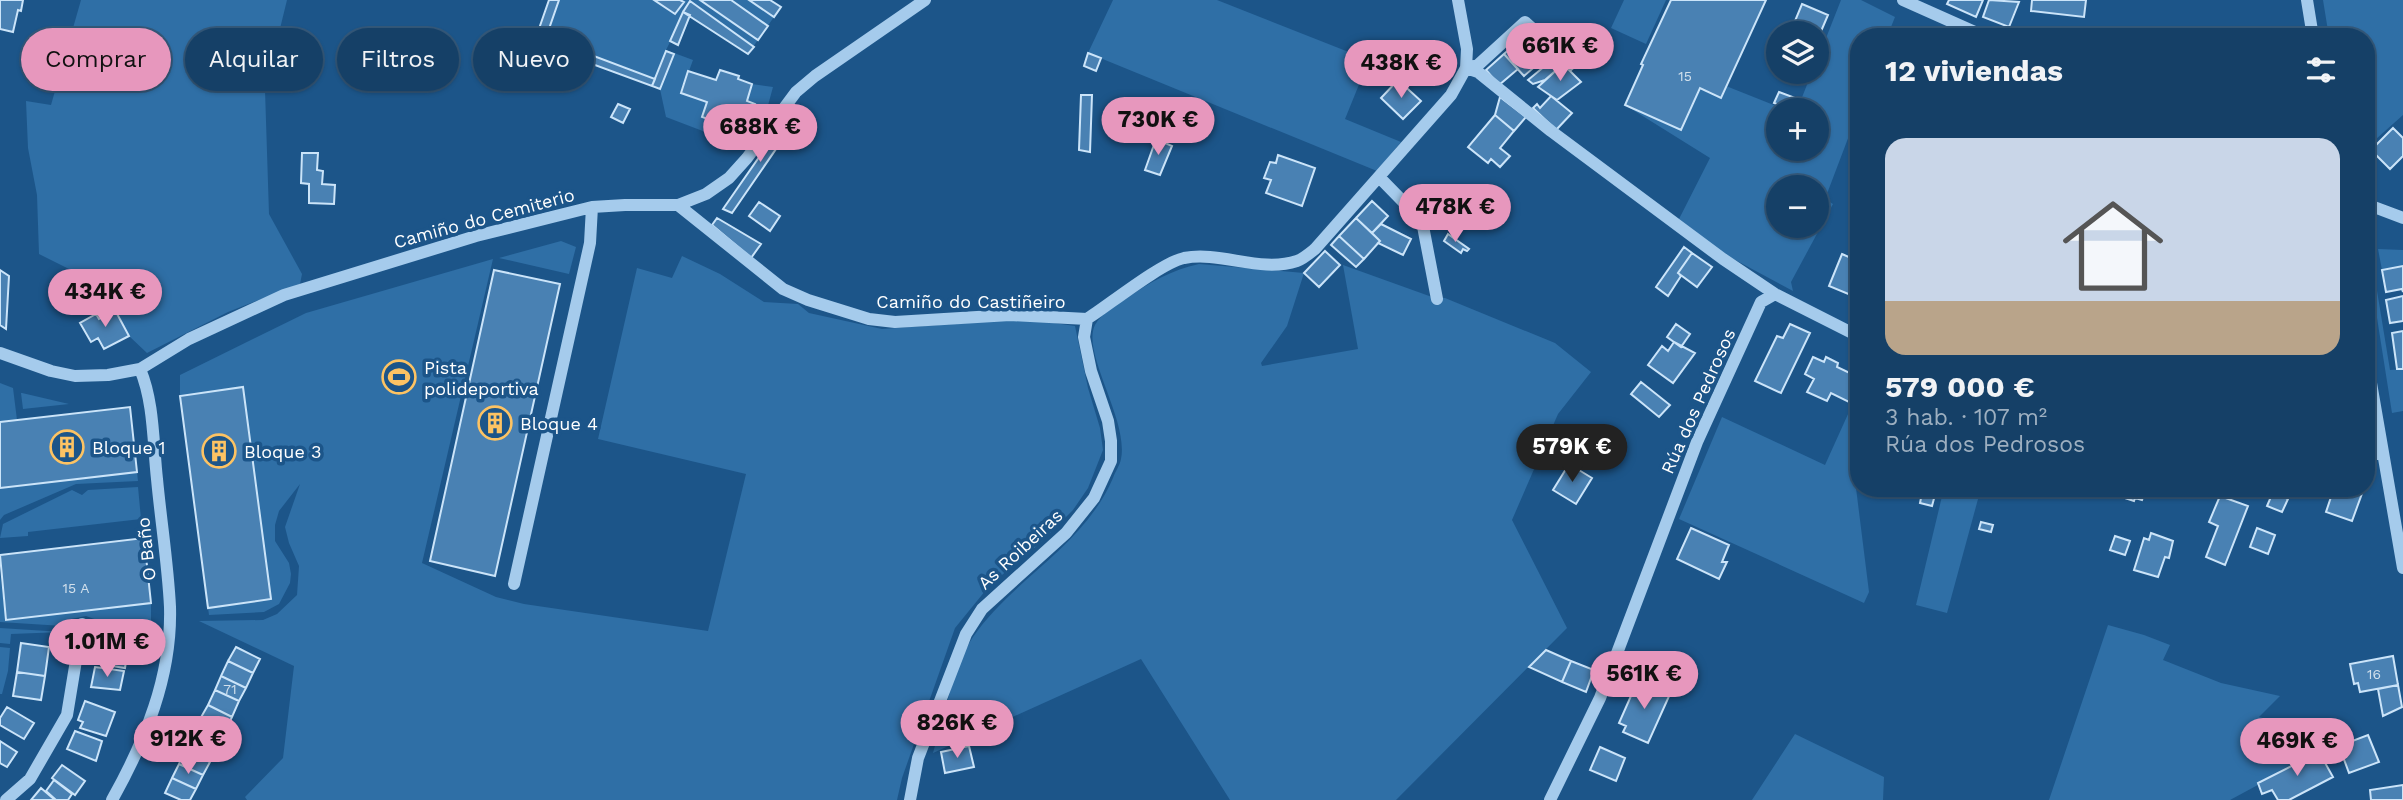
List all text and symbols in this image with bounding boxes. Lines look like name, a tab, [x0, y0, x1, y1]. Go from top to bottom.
map controls	[1766, 21, 1829, 238]
button: layers	[1766, 21, 1829, 84]
pin: 661K €	[1503, 24, 1617, 83]
chip: Comprar	[21, 28, 171, 91]
chip: Alquilar	[185, 28, 323, 91]
chip: Filtros	[337, 28, 459, 91]
chip: Nuevo	[473, 28, 594, 91]
text: 661K €	[1522, 32, 1598, 59]
pin: 438K €	[1344, 41, 1458, 100]
text: 438K €	[1360, 49, 1442, 76]
icon: filters	[2302, 51, 2340, 89]
text: 12 viviendas	[1885, 53, 2063, 88]
house number: 15	[1678, 68, 1692, 84]
pin: 730K €	[1101, 97, 1215, 157]
button: +	[1766, 98, 1829, 161]
pin: 688K €	[703, 104, 817, 164]
text: 730K €	[1118, 106, 1198, 133]
text: 688K €	[719, 113, 801, 140]
button: −	[1766, 175, 1829, 238]
icon: home	[2050, 183, 2176, 309]
street label: Camiño do Cemiterio	[391, 184, 577, 252]
pin: 478K €	[1398, 184, 1512, 244]
text: 478K €	[1415, 193, 1495, 220]
pin: 434K €	[48, 270, 162, 329]
text: 434K €	[64, 278, 146, 305]
street label: Camiño do Castiñeiro	[876, 291, 1066, 312]
street label: Rúa dos Pedrosos	[1657, 325, 1739, 477]
place label: Pista polideportiva	[424, 357, 539, 399]
sports icon: Pista polideportiva	[380, 358, 418, 396]
text: 579 000 €	[1885, 369, 2035, 404]
building icon: Bloque 4	[476, 404, 514, 442]
text: 3 hab. · 107 m²	[1885, 404, 2047, 431]
place label: Bloque 4	[520, 413, 598, 434]
pin: 579K €	[1515, 424, 1629, 484]
building icon: Bloque 1	[48, 428, 86, 466]
text: Rúa dos Pedrosos	[1885, 431, 2085, 458]
building icon: Bloque 3	[200, 432, 238, 470]
text: 579K €	[1532, 433, 1612, 460]
place label: Bloque 1	[92, 437, 166, 458]
place label: Bloque 3	[244, 441, 321, 462]
street label: As Roibeiras	[973, 505, 1067, 593]
street label: O Baño	[132, 516, 160, 582]
house number: 15 A	[62, 580, 90, 596]
pin: 1.01M €	[42, 620, 172, 679]
text: 1.01M €	[65, 628, 149, 655]
pin: 561K €	[1587, 652, 1701, 711]
text: 561K €	[1606, 660, 1682, 687]
house number: 16	[2367, 666, 2381, 682]
house number: 71	[223, 681, 237, 697]
pin: 826K €	[900, 700, 1014, 760]
text: 826K €	[917, 709, 997, 736]
pin: 912K €	[131, 716, 245, 776]
pin: 469K €	[2240, 718, 2354, 778]
text: 912K €	[150, 725, 226, 752]
text: 469K €	[2256, 727, 2338, 754]

